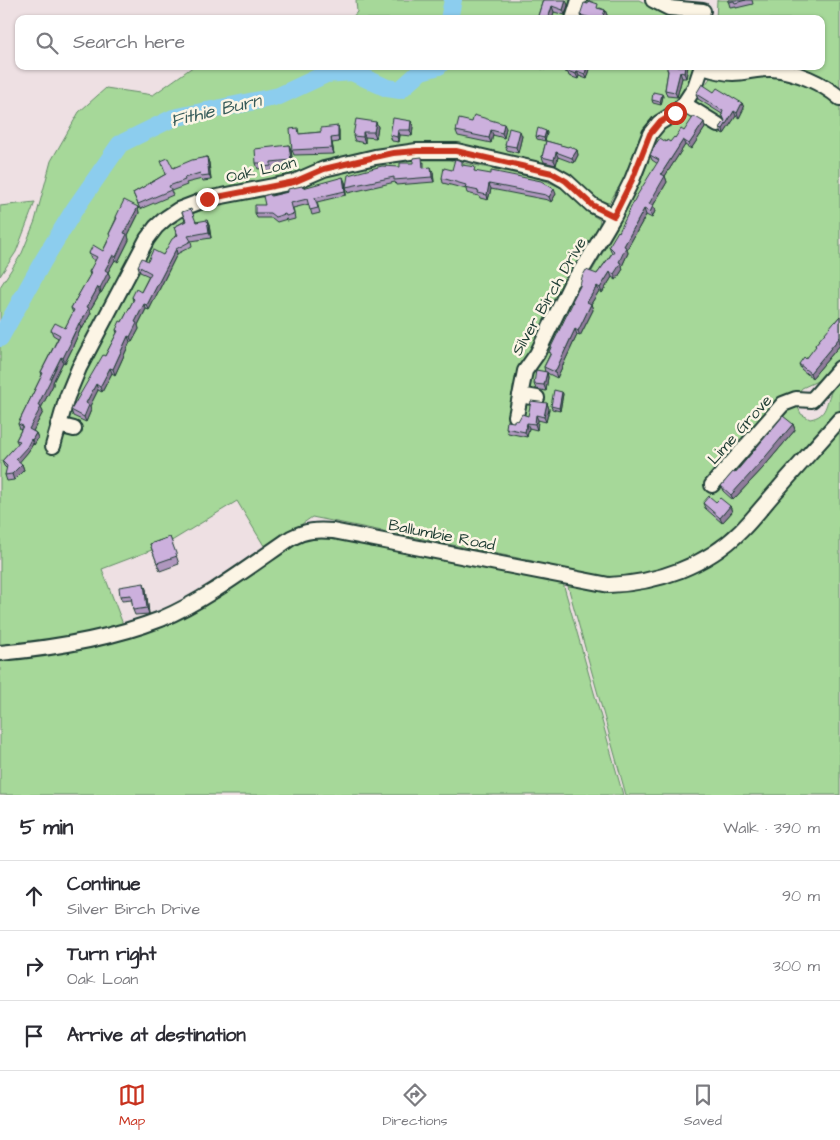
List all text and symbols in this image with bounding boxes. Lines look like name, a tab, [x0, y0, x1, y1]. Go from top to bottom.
search box	[15, 15, 825, 70]
icon: search	[33, 29, 61, 57]
text: Search here	[73, 29, 185, 56]
water label: Fithie Burn	[169, 88, 266, 133]
route start	[664, 102, 687, 125]
street label: Oak Loan	[224, 151, 298, 189]
route end	[196, 188, 219, 211]
street label: Silver Birch Drive	[506, 233, 592, 360]
street label: Lime Grove	[703, 390, 777, 469]
street label: Ballumbie Road	[387, 514, 497, 556]
text: 5 min	[20, 813, 73, 842]
text: Walk · 390 m	[723, 817, 820, 839]
text: Continue	[67, 871, 141, 898]
icon: ahead	[20, 882, 48, 910]
text: 90 m	[782, 885, 820, 907]
text: Silver Birch Drive	[67, 898, 200, 920]
text: Turn right	[67, 941, 156, 968]
icon: right	[20, 952, 48, 980]
text: 300 m	[773, 955, 820, 977]
text: Oak Loan	[67, 968, 138, 990]
icon: arrive	[20, 1022, 48, 1050]
text: Arrive at destination	[67, 1022, 246, 1049]
tab: Map	[118, 1081, 146, 1131]
tab: Directions	[382, 1081, 447, 1131]
tab: Saved	[684, 1081, 722, 1131]

